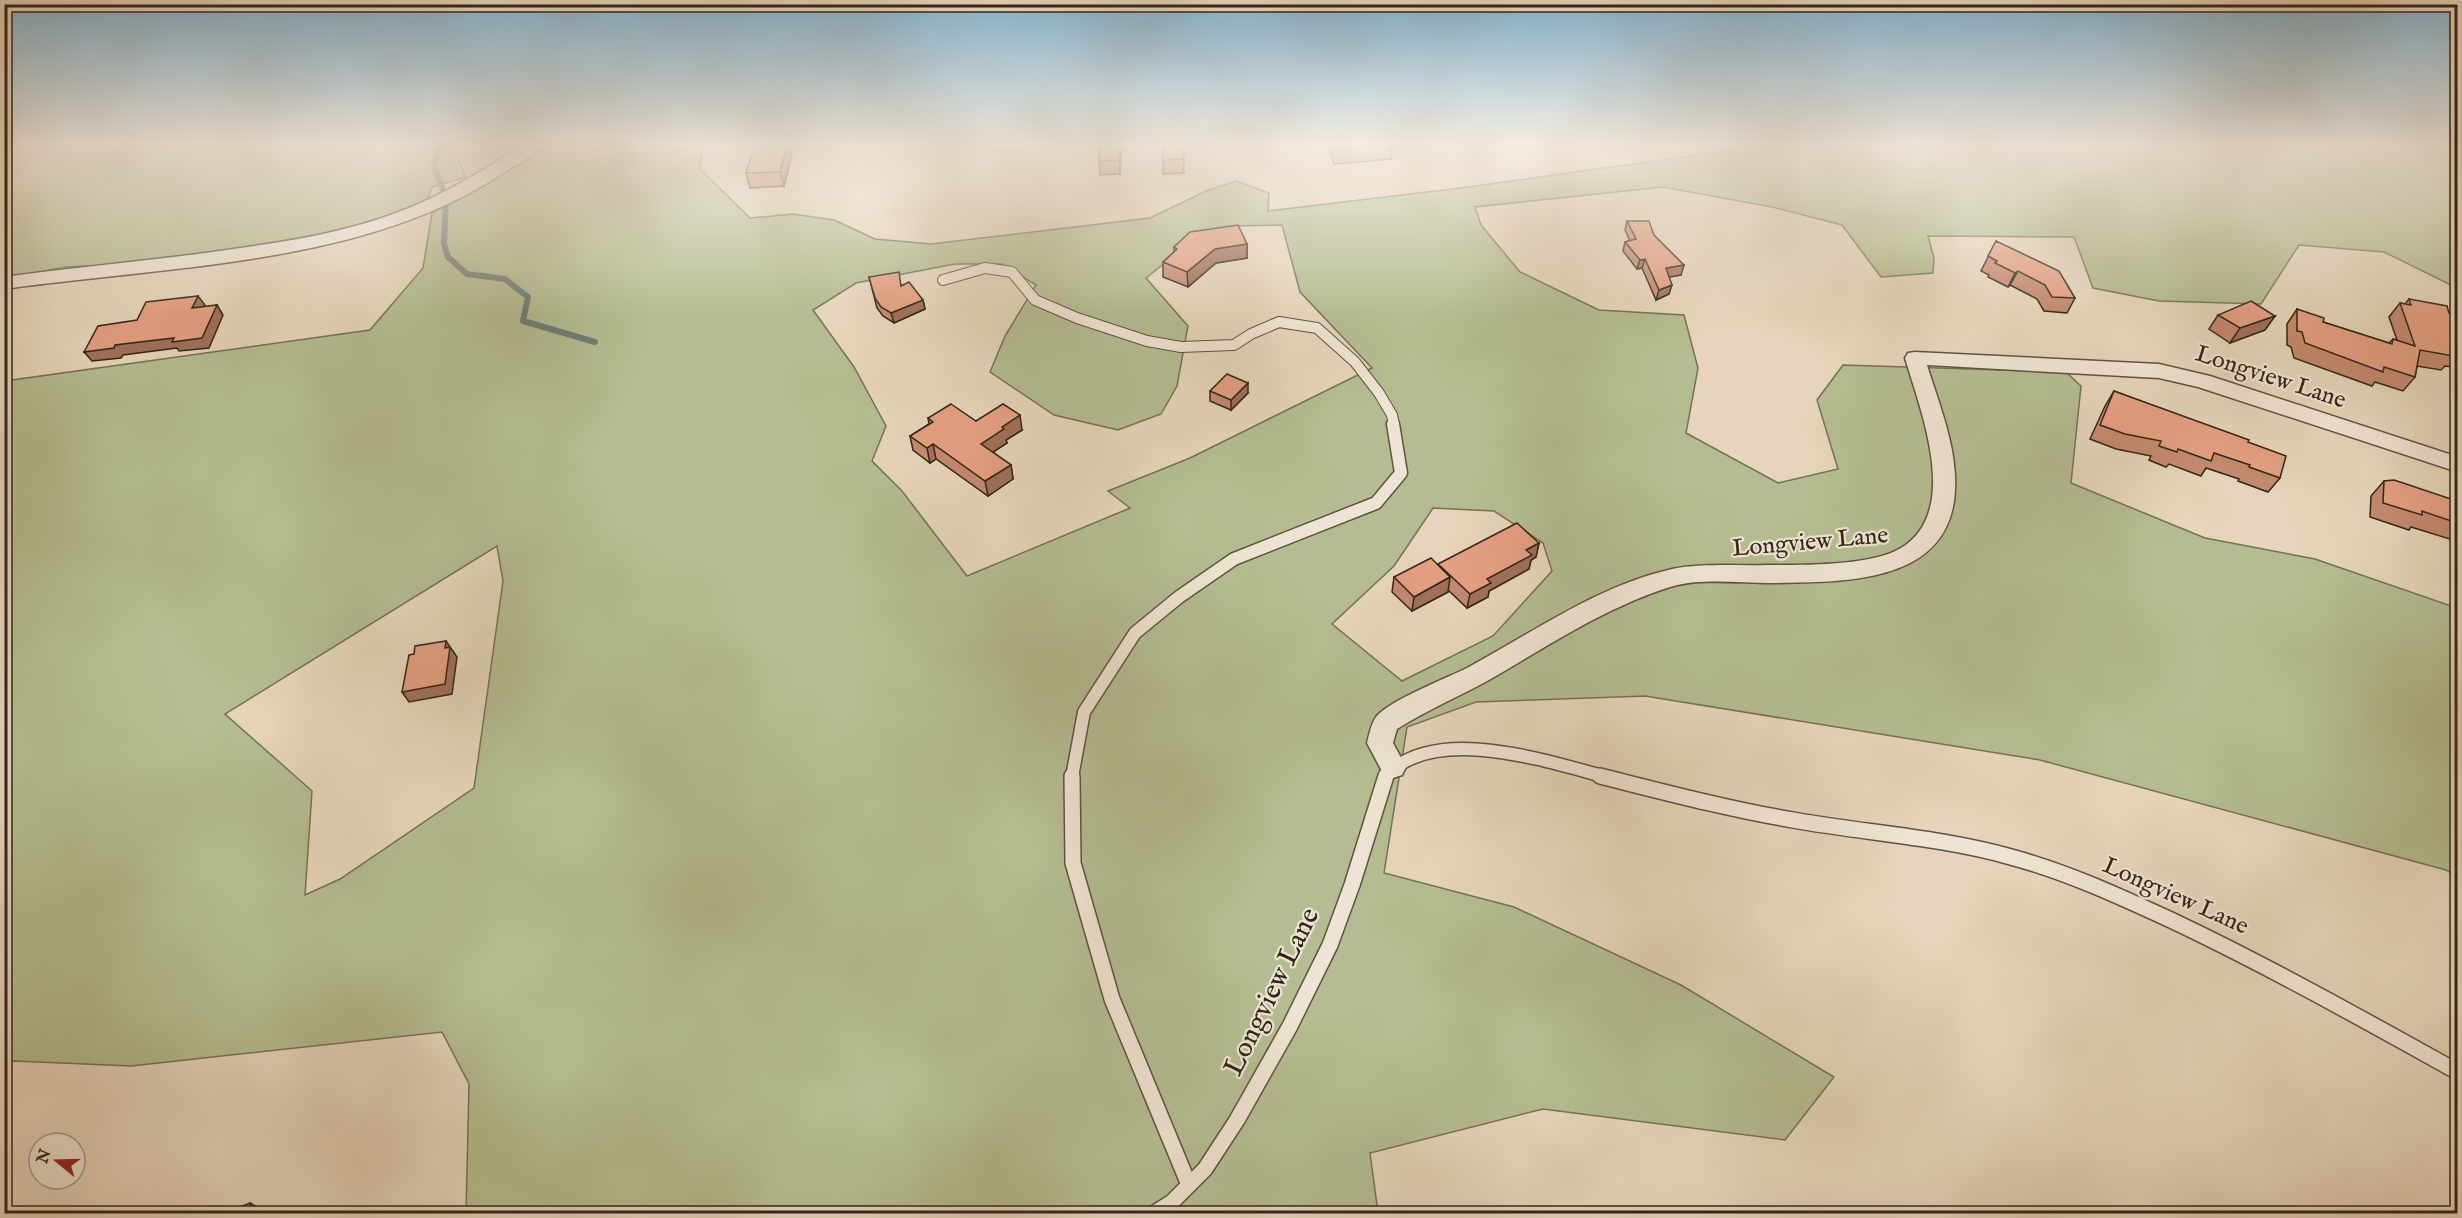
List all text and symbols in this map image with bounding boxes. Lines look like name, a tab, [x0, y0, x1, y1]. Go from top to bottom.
street label: Longview Lane	[2191, 338, 2350, 416]
street label: Longview Lane	[1731, 520, 1889, 565]
street label: Longview Lane	[2098, 850, 2253, 942]
street label: Longview Lane	[1216, 902, 1328, 1082]
north arrow	[27, 1131, 87, 1191]
text: N	[33, 1147, 56, 1168]

